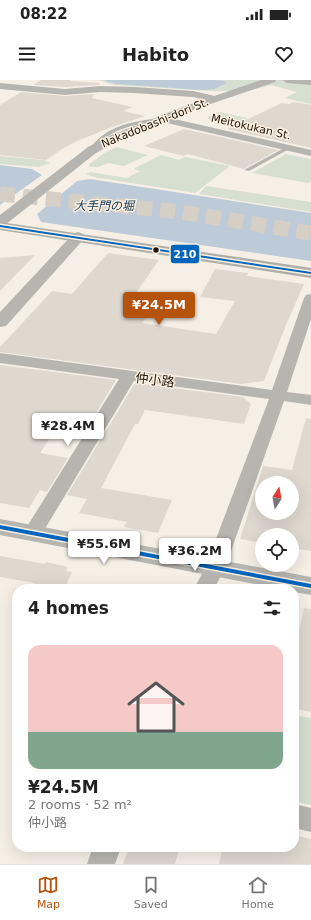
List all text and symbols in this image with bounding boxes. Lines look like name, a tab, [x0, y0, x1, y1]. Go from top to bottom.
text: 08:22	[20, 5, 68, 23]
icon: menu	[16, 43, 38, 65]
icon: heart	[273, 43, 295, 65]
text: Habito	[122, 44, 189, 65]
street label: Nakadobashi-dori St.	[99, 96, 211, 150]
street label: Meitokukan St.	[210, 111, 292, 143]
water label: 大手門の堀	[74, 199, 136, 213]
line badge: 210	[170, 244, 200, 264]
unlabelled marker	[151, 245, 161, 255]
text: 210	[174, 248, 197, 261]
pin: ¥24.5M	[126, 292, 192, 326]
text: ¥24.5M	[132, 297, 186, 312]
street label: 仲小路	[135, 370, 175, 390]
pin: ¥28.4M	[35, 413, 101, 447]
text: ¥28.4M	[41, 418, 95, 433]
north arrow	[255, 476, 299, 520]
map controls	[255, 476, 299, 572]
button: locate	[255, 528, 299, 572]
pin: ¥55.6M	[71, 531, 137, 565]
text: ¥55.6M	[77, 536, 131, 551]
pin: ¥36.2M	[162, 538, 228, 572]
text: ¥36.2M	[168, 543, 222, 558]
icon: filters	[261, 597, 283, 619]
text: 4 homes	[28, 598, 109, 618]
icon: home	[120, 671, 192, 743]
text: ¥24.5M	[28, 777, 99, 797]
text: 2 rooms · 52 m²	[28, 797, 132, 812]
text: 仲小路	[28, 815, 67, 830]
tab: Map	[37, 874, 60, 911]
tab: Saved	[134, 874, 168, 911]
tab: Home	[242, 874, 274, 911]

